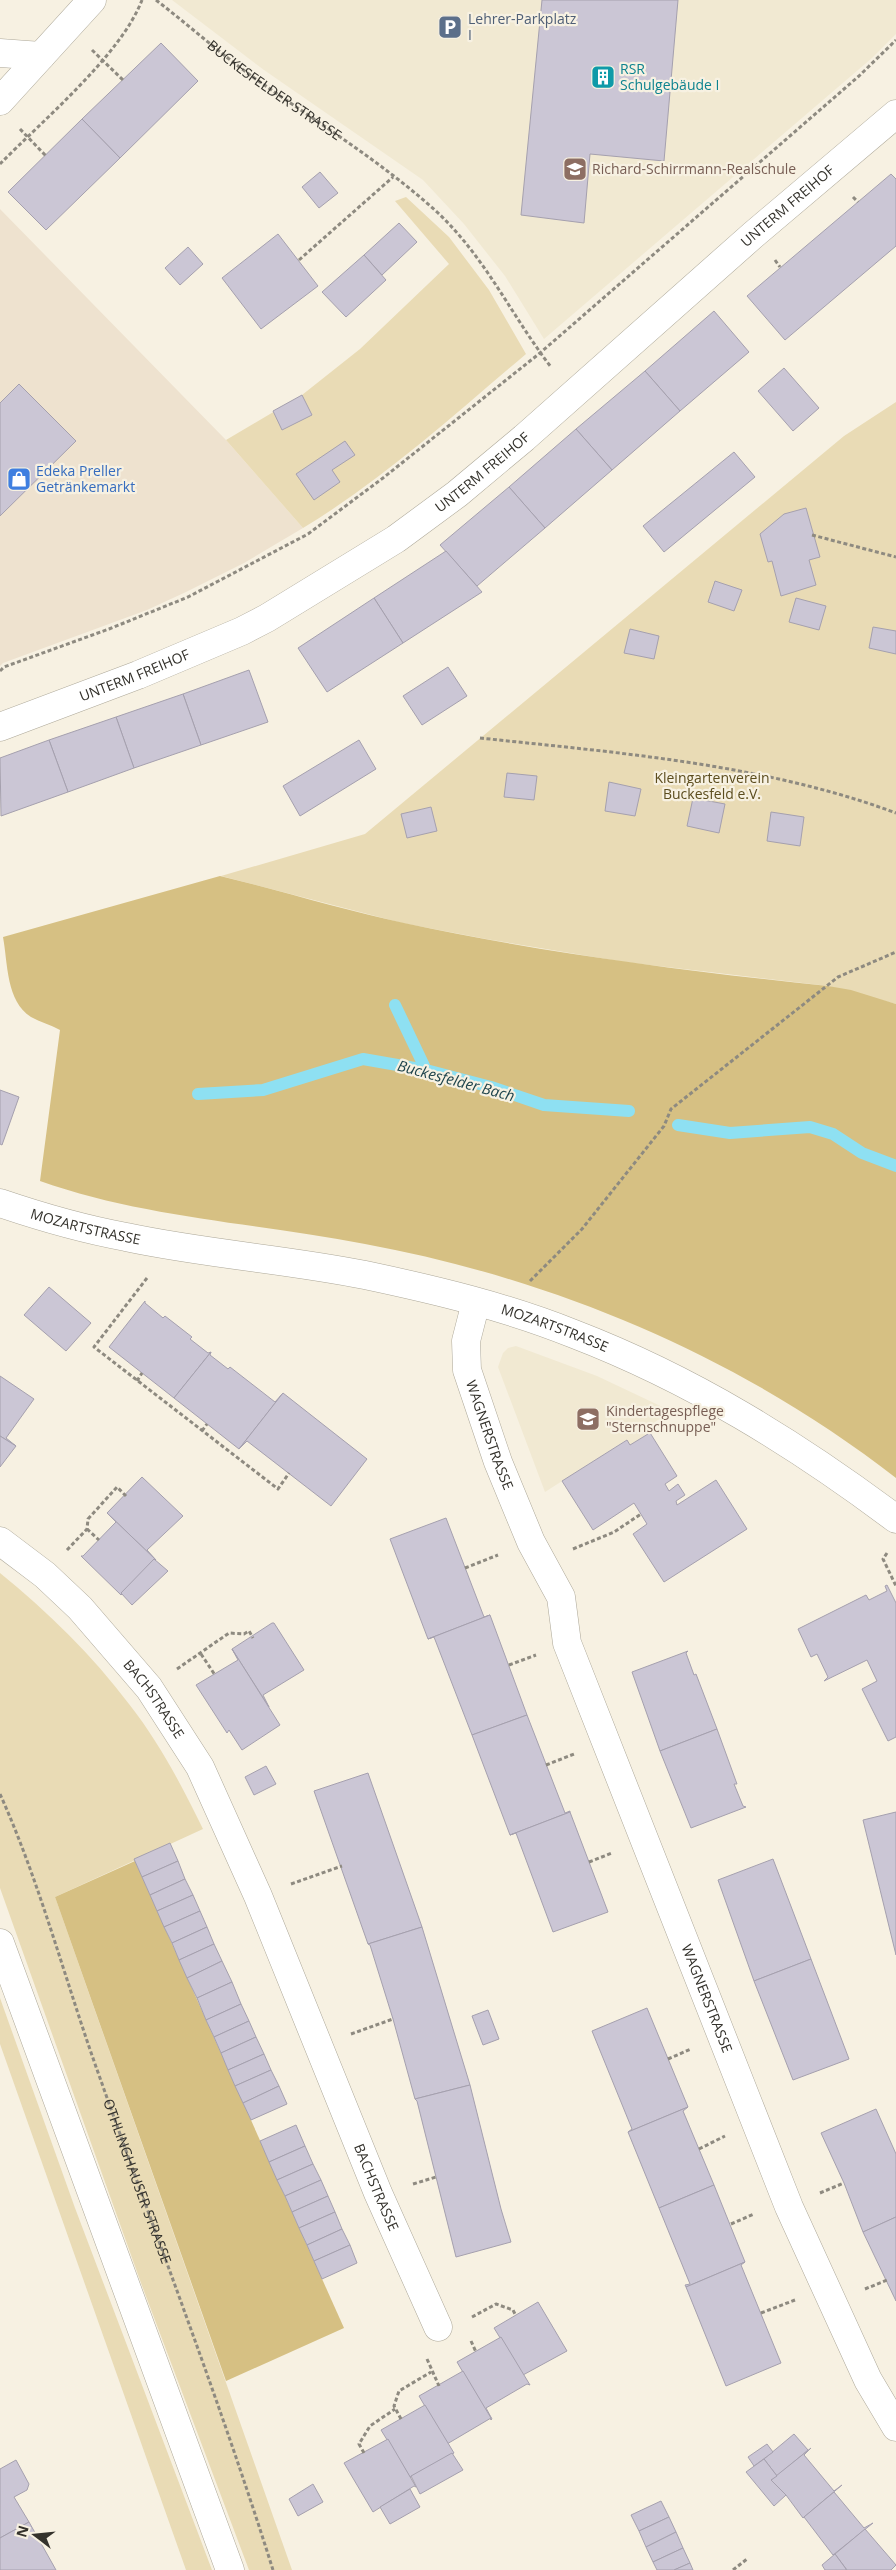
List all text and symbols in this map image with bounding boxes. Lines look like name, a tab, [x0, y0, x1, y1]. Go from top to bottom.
place label: Lehrer-Parkplatz I	[468, 9, 577, 44]
parking icon: Lehrer-Parkplatz I	[437, 14, 463, 40]
street label: BUCKESFELDER STRASSE	[204, 35, 346, 144]
place label: RSR Schulgebäude I	[620, 59, 719, 94]
building icon: RSR Schulgebäude I	[590, 64, 616, 90]
school or university icon: Richard-Schirrmann-Realschule	[562, 156, 588, 182]
place label: Richard-Schirrmann-Realschule	[592, 159, 796, 178]
street label: UNTERM FREIHOF	[736, 160, 838, 251]
street label: UNTERM FREIHOF	[431, 427, 533, 516]
place label: Edeka Preller Getränkemarkt	[36, 461, 135, 496]
shop icon: Edeka Preller Getränkemarkt	[6, 466, 32, 492]
street label: UNTERM FREIHOF	[76, 644, 192, 705]
park label: Kleingartenverein Buckesfeld e.V.	[654, 768, 770, 803]
water label: Buckesfelder Bach	[395, 1055, 517, 1105]
street label: MOZARTSTRASSE	[28, 1204, 142, 1249]
street label: MOZARTSTRASSE	[499, 1299, 612, 1356]
street label: WAGNERSTRASSE	[462, 1377, 518, 1492]
place label: Kindertagespflege "Sternschnuppe"	[606, 1401, 724, 1436]
school or university icon: Kindertagespflege "Sternschnuppe"	[575, 1406, 601, 1432]
street label: BACHSTRASSE	[120, 1655, 189, 1742]
street label: WAGNERSTRASSE	[677, 1941, 737, 2055]
street label: OTHLINGHAUSER STRASSE	[99, 2096, 176, 2266]
street label: BACHSTRASSE	[350, 2141, 404, 2234]
north arrow	[10, 2510, 60, 2560]
text: N	[11, 2523, 33, 2539]

